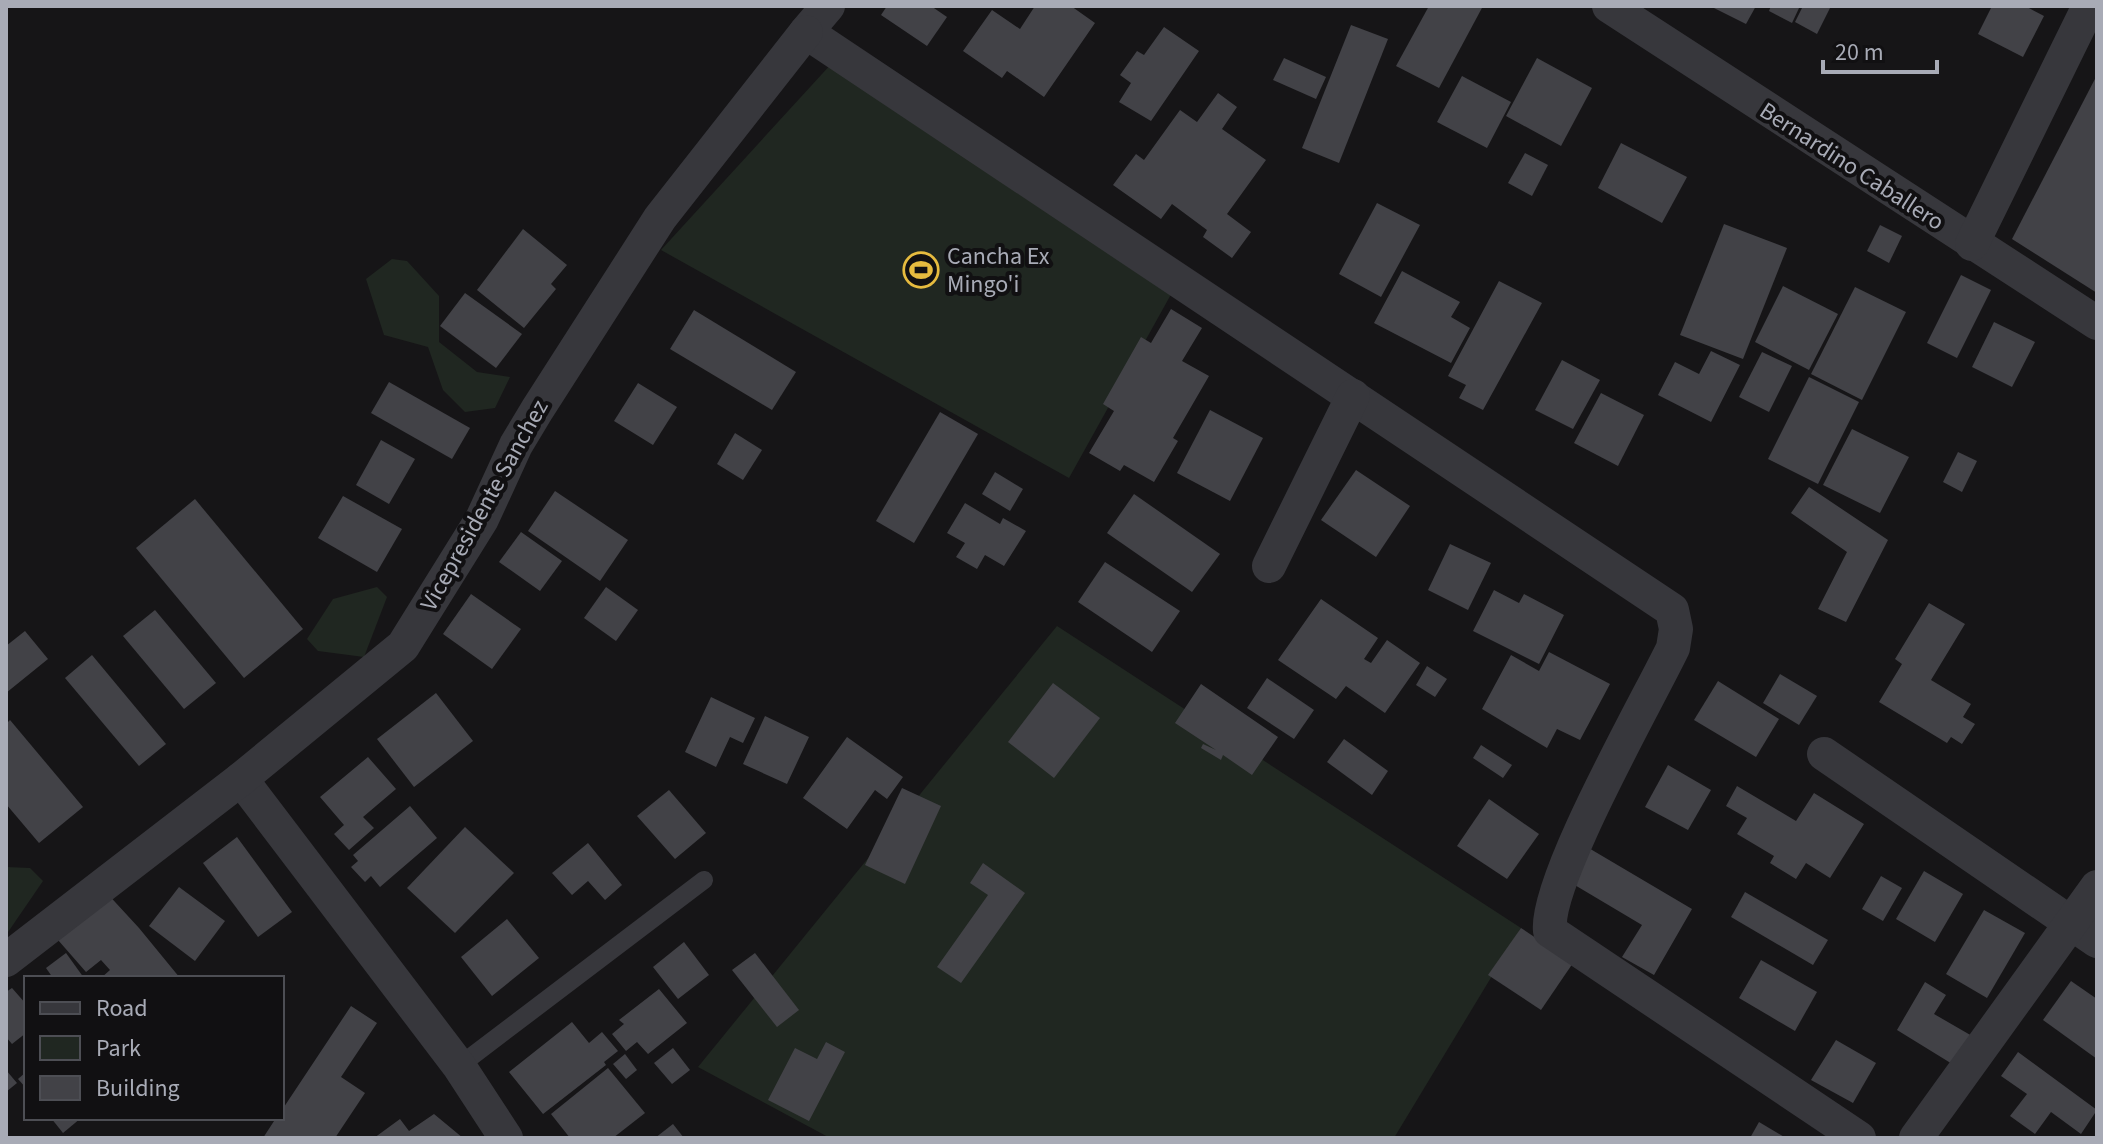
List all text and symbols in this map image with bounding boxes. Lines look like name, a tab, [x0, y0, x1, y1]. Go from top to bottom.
scale bar	[1823, 24, 1937, 74]
text: 20 m	[1835, 35, 1884, 70]
street label: Bernardino Caballero	[1752, 93, 1951, 239]
place label: Cancha Ex Mingo'i	[947, 239, 1050, 302]
sports icon: Cancha Ex Mingo'i	[902, 251, 940, 289]
street label: Vicepresidente Sanchez	[412, 393, 557, 617]
legend	[24, 976, 284, 1120]
text: Road	[96, 991, 148, 1026]
text: Park	[96, 1031, 141, 1066]
text: Building	[96, 1071, 180, 1106]

